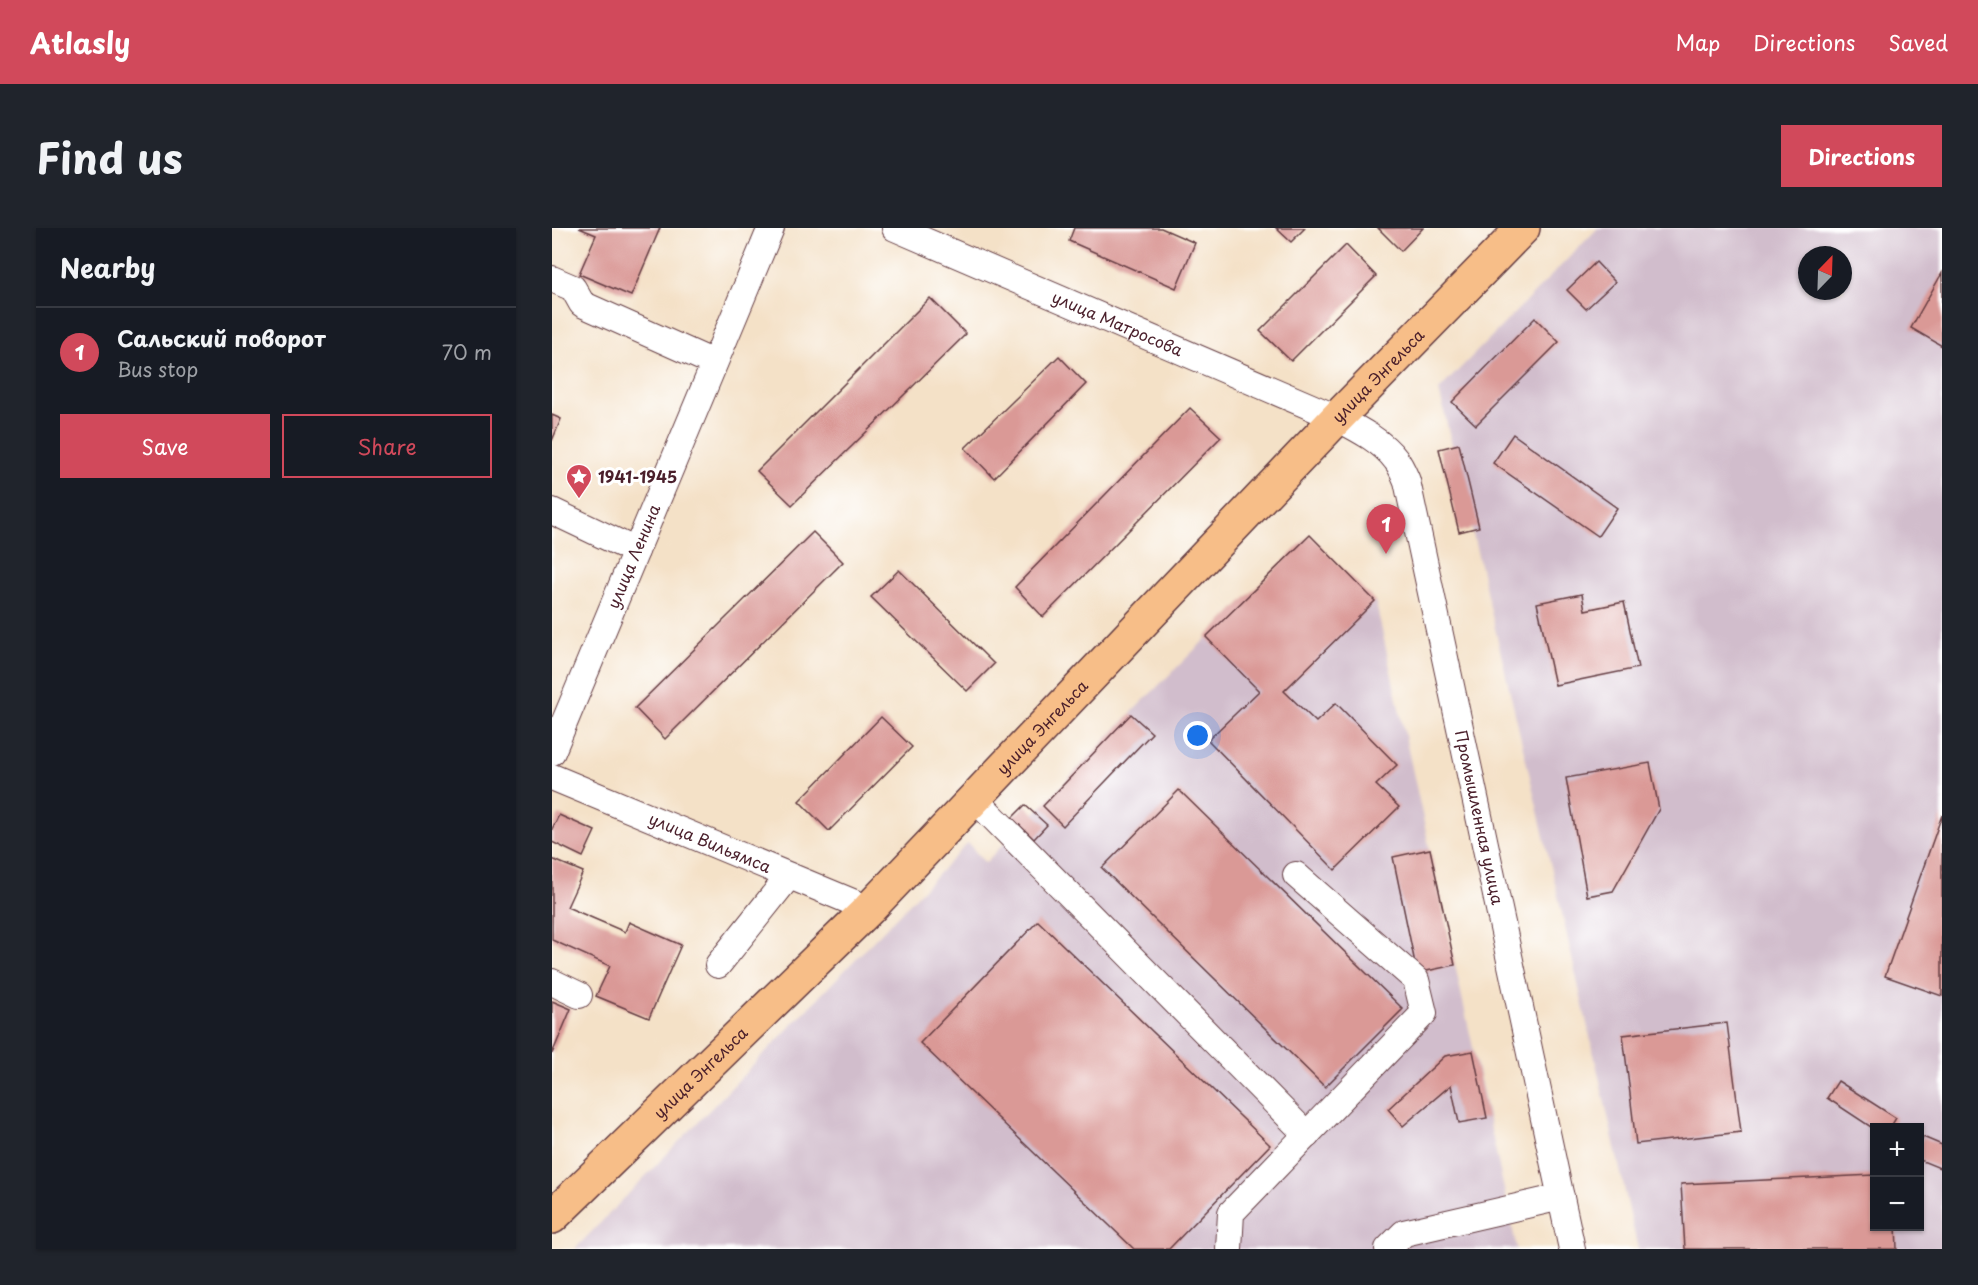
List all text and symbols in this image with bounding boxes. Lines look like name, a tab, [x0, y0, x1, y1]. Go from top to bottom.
text: Atlasly	[30, 21, 130, 64]
text: Map	[1675, 26, 1720, 58]
text: Directions	[1753, 26, 1855, 58]
text: Saved	[1888, 26, 1948, 58]
text: Find us	[36, 125, 183, 188]
button: Directions	[1781, 125, 1942, 187]
north arrow	[1798, 246, 1852, 300]
text: Nearby	[60, 248, 155, 287]
street label: улица Матросова	[1049, 284, 1187, 361]
text: Сальский поворот	[117, 321, 326, 354]
street label: улица Энгельса	[1326, 323, 1429, 428]
text: 1	[75, 337, 84, 367]
text: 70 m	[442, 337, 492, 367]
text: Bus stop	[117, 354, 198, 384]
button: Save	[60, 414, 270, 478]
button: Share	[282, 414, 492, 478]
place icon: 1941-1945	[564, 462, 594, 500]
place label: 1941-1945	[598, 464, 677, 488]
street label: улица Ленина	[600, 500, 665, 612]
pin: 1	[1366, 504, 1406, 554]
street label: улица Энгельса	[990, 674, 1093, 780]
your location	[1183, 721, 1212, 750]
street label: Промышленная улица	[1450, 728, 1511, 907]
street label: улица Вильямса	[645, 806, 775, 878]
street label: улица Энгельса	[647, 1020, 752, 1124]
map controls	[1870, 1123, 1924, 1231]
button: +	[1870, 1123, 1924, 1177]
button: −	[1870, 1177, 1924, 1231]

